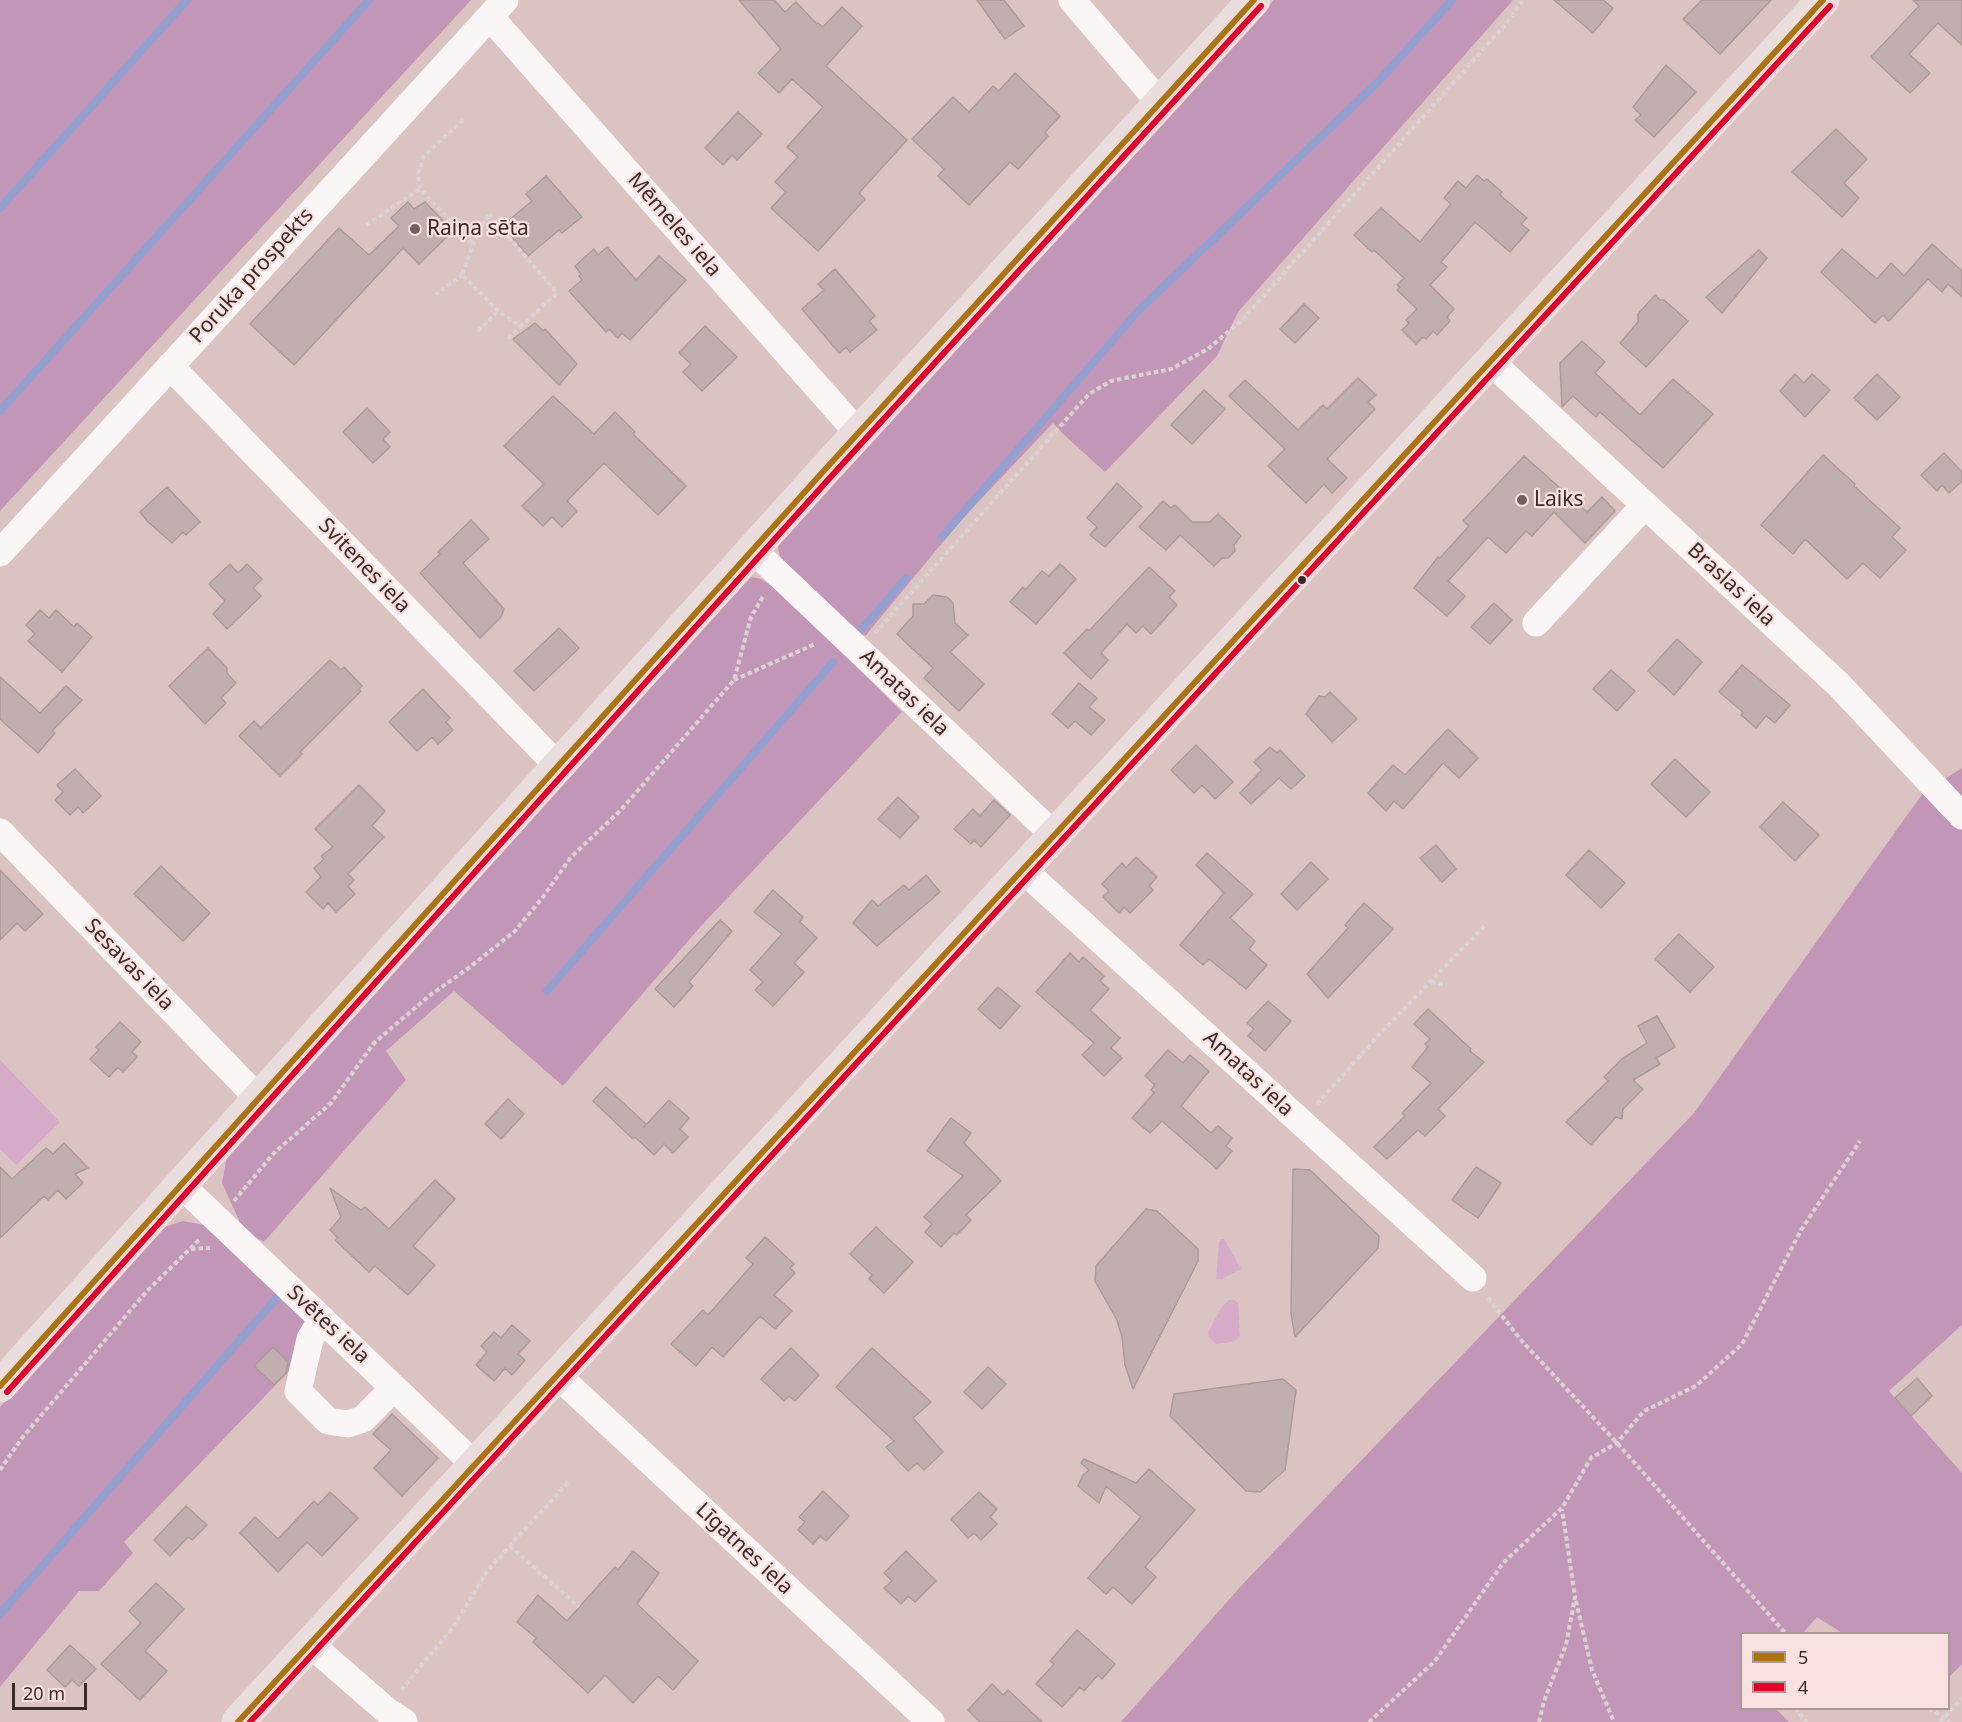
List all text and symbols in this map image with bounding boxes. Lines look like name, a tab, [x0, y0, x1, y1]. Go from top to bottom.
street label: Mēmeles iela	[622, 168, 726, 282]
street label: Poruka prospekts	[185, 203, 319, 349]
place label: Raiņa sēta	[427, 216, 529, 242]
marker: Raiņa sēta	[408, 222, 422, 236]
place label: Laiks	[1534, 487, 1583, 513]
marker: Laiks	[1515, 493, 1529, 507]
street label: Svitenes iela	[313, 513, 415, 619]
street label: Braslas iela	[1682, 538, 1780, 632]
unlabelled marker	[1296, 574, 1308, 586]
street label: Amatas iela	[854, 644, 954, 742]
street label: Sesavas iela	[79, 914, 179, 1016]
street label: Amatas iela	[1198, 1026, 1298, 1122]
street label: Svētes iela	[282, 1281, 374, 1369]
street label: Līgatnes iela	[690, 1498, 798, 1600]
legend	[1740, 1632, 1950, 1710]
text: 5	[1798, 1645, 1808, 1669]
scale bar	[15, 1671, 90, 1709]
text: 4	[1798, 1675, 1808, 1699]
text: 20 m	[23, 1681, 65, 1705]

